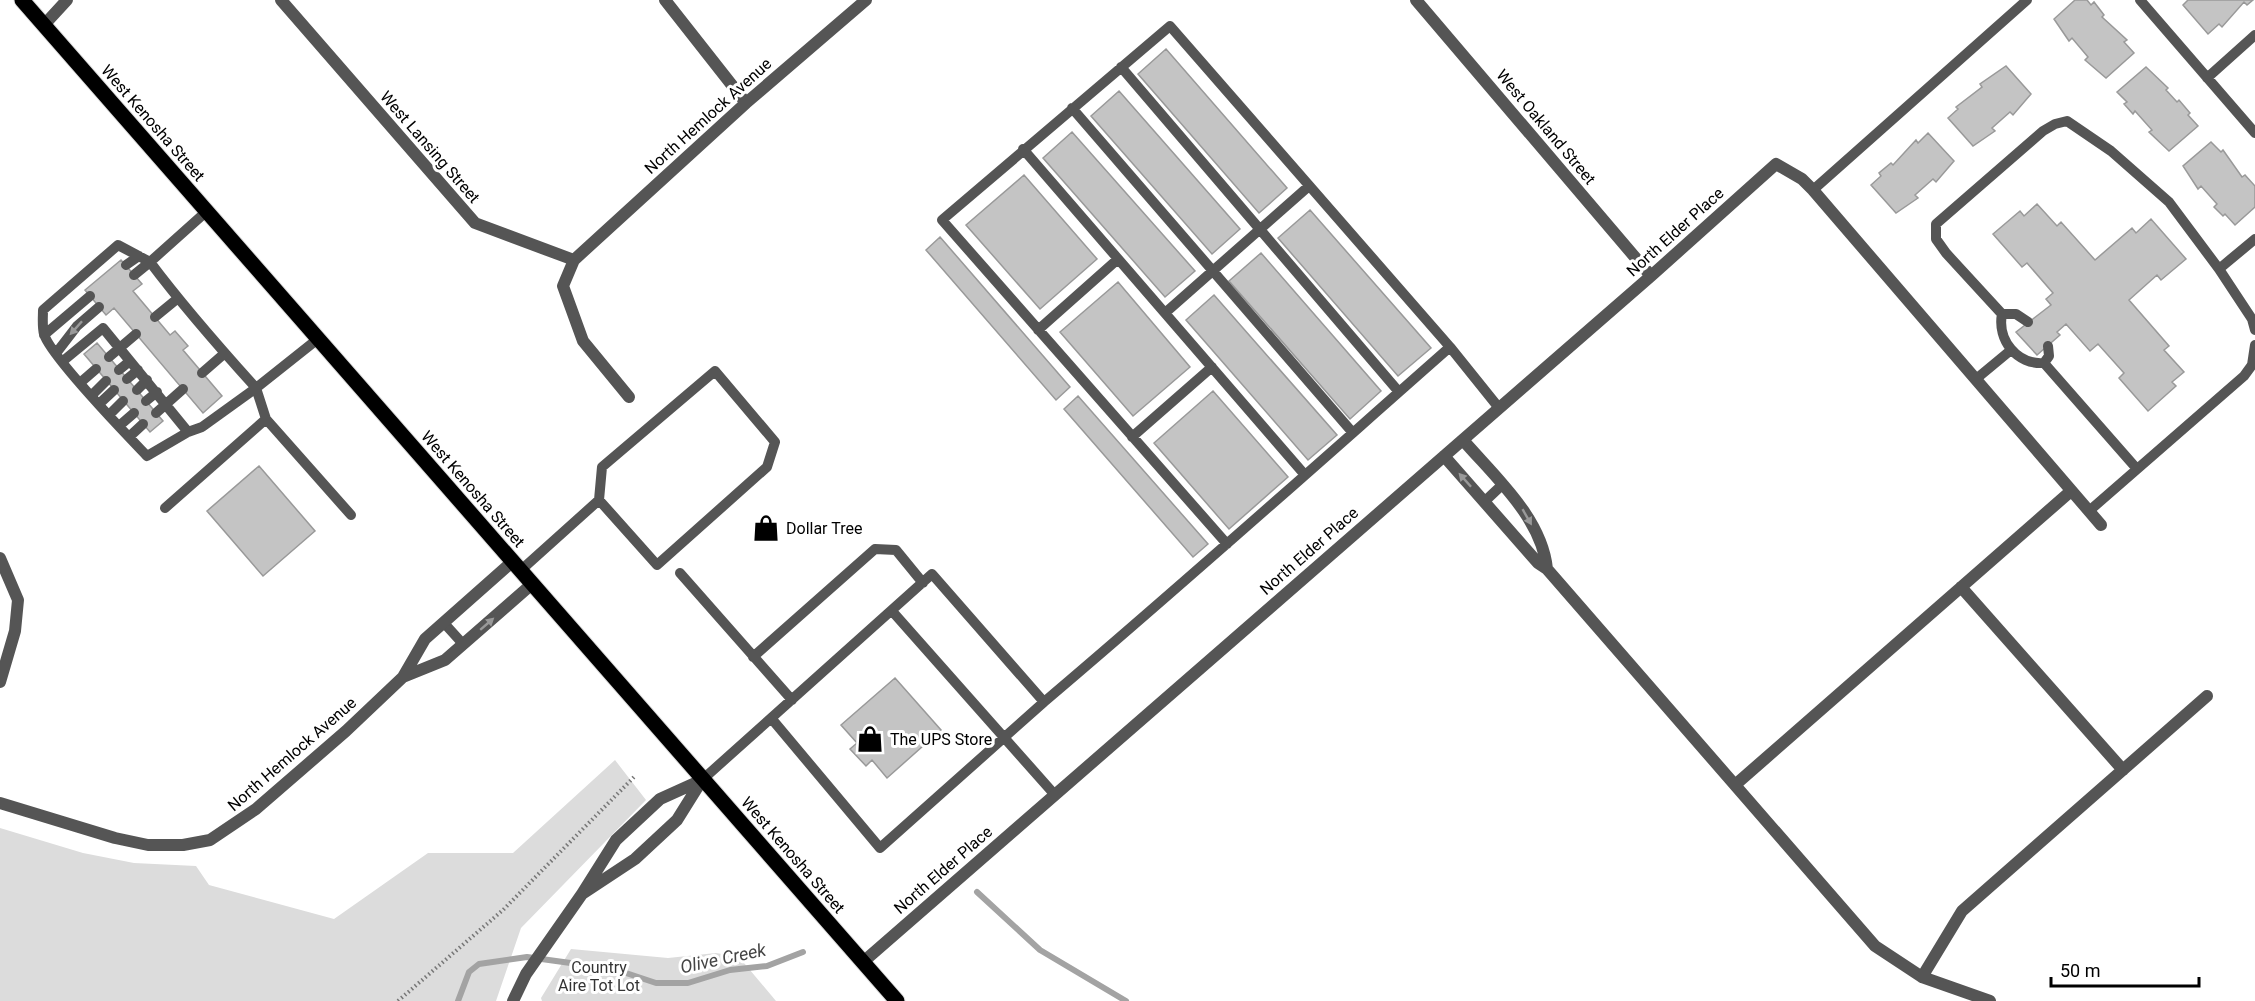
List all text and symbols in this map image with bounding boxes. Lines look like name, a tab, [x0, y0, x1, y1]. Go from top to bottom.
street label: North Hemlock Avenue	[641, 54, 775, 178]
street label: West Kenosha Street	[97, 61, 209, 185]
street label: West Oakland Street	[1492, 66, 1600, 188]
street label: West Lansing Street	[376, 87, 484, 207]
street label: North Elder Place	[1623, 184, 1727, 280]
one-way arrow	[70, 320, 83, 335]
street label: West Kenosha Street	[417, 427, 529, 551]
one-way arrow	[1458, 473, 1472, 488]
street label: North Elder Place	[1256, 503, 1362, 599]
one-way arrow	[1521, 509, 1532, 525]
shop icon: Dollar Tree	[751, 513, 781, 543]
place label: Dollar Tree	[786, 519, 862, 538]
one-way arrow	[479, 617, 494, 631]
street label: North Hemlock Avenue	[224, 693, 360, 815]
shop icon: The UPS Store	[855, 724, 885, 754]
place label: The UPS Store	[890, 730, 992, 749]
street label: West Kenosha Street	[737, 793, 849, 917]
street label: North Elder Place	[890, 822, 996, 918]
water label: Olive Creek	[678, 938, 769, 977]
scale bar	[2051, 950, 2200, 988]
park label: Country Aire Tot Lot	[558, 958, 640, 995]
text: 50 m	[2060, 960, 2100, 981]

